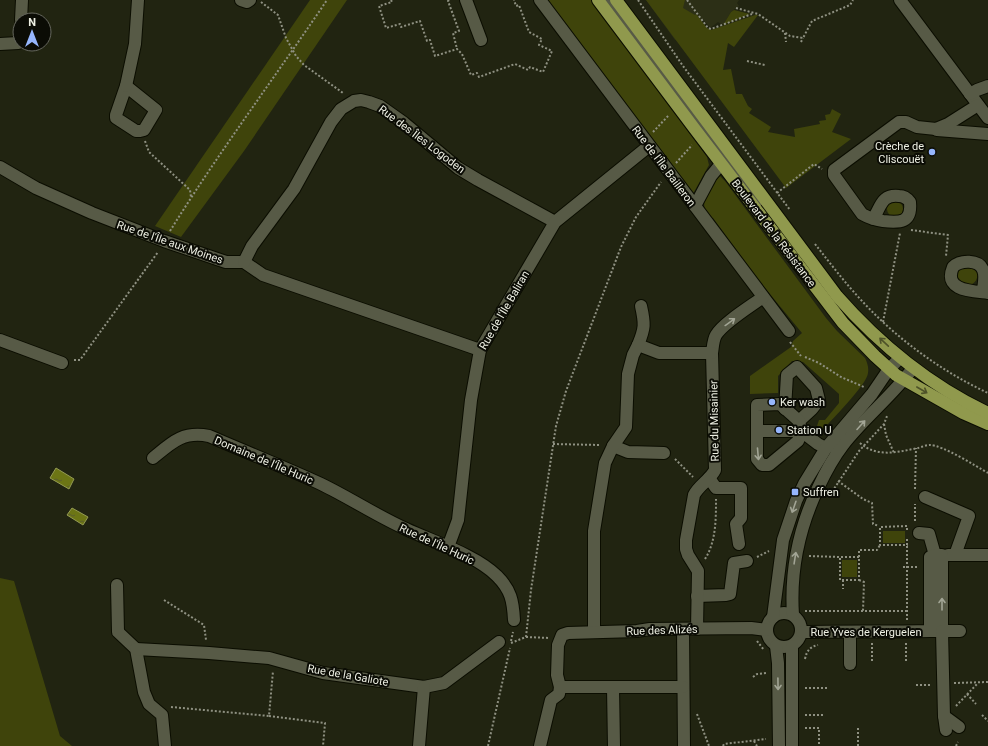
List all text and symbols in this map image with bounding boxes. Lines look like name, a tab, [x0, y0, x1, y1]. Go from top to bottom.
north arrow	[12, 12, 52, 52]
text: N	[28, 16, 36, 29]
street label: Rue des Îles Logoden	[376, 103, 467, 176]
street label: Rue de l'Île Bailleron	[629, 123, 698, 209]
place label: Crèche de Cliscouët	[875, 140, 924, 166]
marker: Crèche de Cliscouët	[927, 147, 937, 157]
street label: Boulevard de la Résistance	[729, 177, 818, 290]
street label: Rue de l'Île aux Moines	[115, 218, 225, 267]
street label: Rue de l'Île Baliran	[477, 269, 532, 352]
one-way arrow	[725, 317, 736, 326]
one-way arrow	[879, 338, 889, 347]
street label: Rue du Misainier	[707, 380, 722, 462]
one-way arrow	[915, 387, 927, 394]
place label: Ker wash	[780, 396, 825, 409]
marker: Ker wash	[767, 397, 777, 407]
one-way arrow	[856, 420, 865, 430]
place label: Station U	[787, 424, 832, 437]
marker: Station U	[774, 425, 784, 435]
street label: Domaine de l'Île Huric	[212, 434, 315, 487]
one-way arrow	[754, 447, 761, 460]
place label: Suffren	[803, 486, 839, 499]
marker: Suffren	[790, 487, 800, 497]
one-way arrow	[790, 500, 798, 512]
street label: Rue de l'Île Huric	[397, 521, 476, 568]
one-way arrow	[791, 551, 799, 564]
one-way arrow	[938, 598, 946, 611]
street label: Rue des Alizés	[626, 623, 698, 638]
street label: Rue Yves de Kerguelen	[810, 626, 922, 639]
street label: Rue de la Galiote	[306, 662, 390, 689]
one-way arrow	[775, 677, 782, 690]

